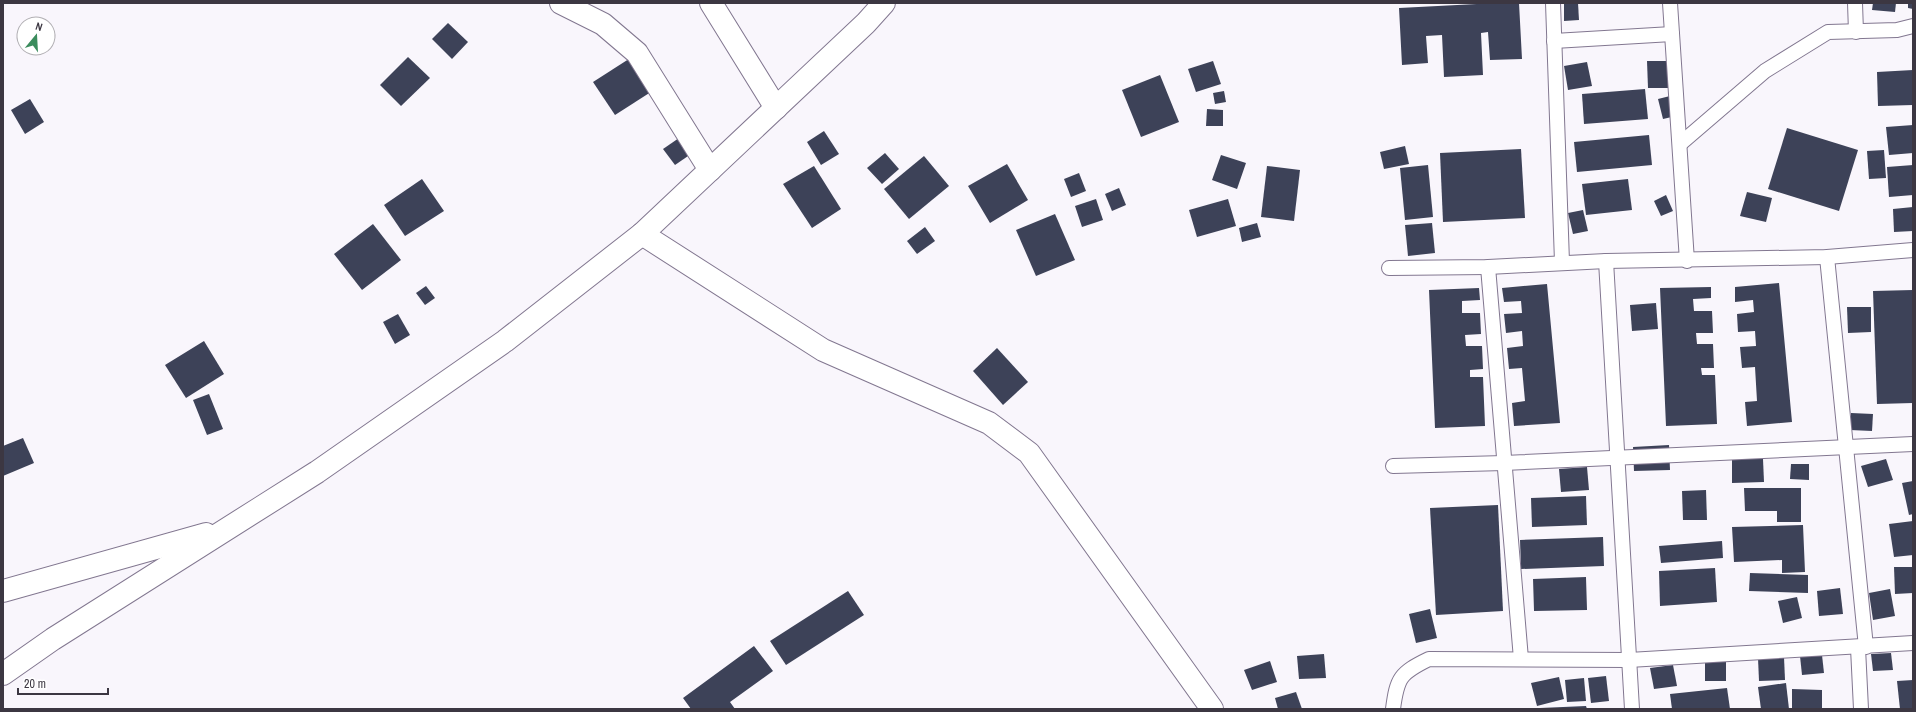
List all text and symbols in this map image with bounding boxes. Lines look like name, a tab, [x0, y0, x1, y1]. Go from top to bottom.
north arrow	[16, 16, 56, 56]
text: N	[34, 19, 44, 34]
scale bar	[18, 670, 108, 696]
text: 20 m	[24, 676, 46, 692]

